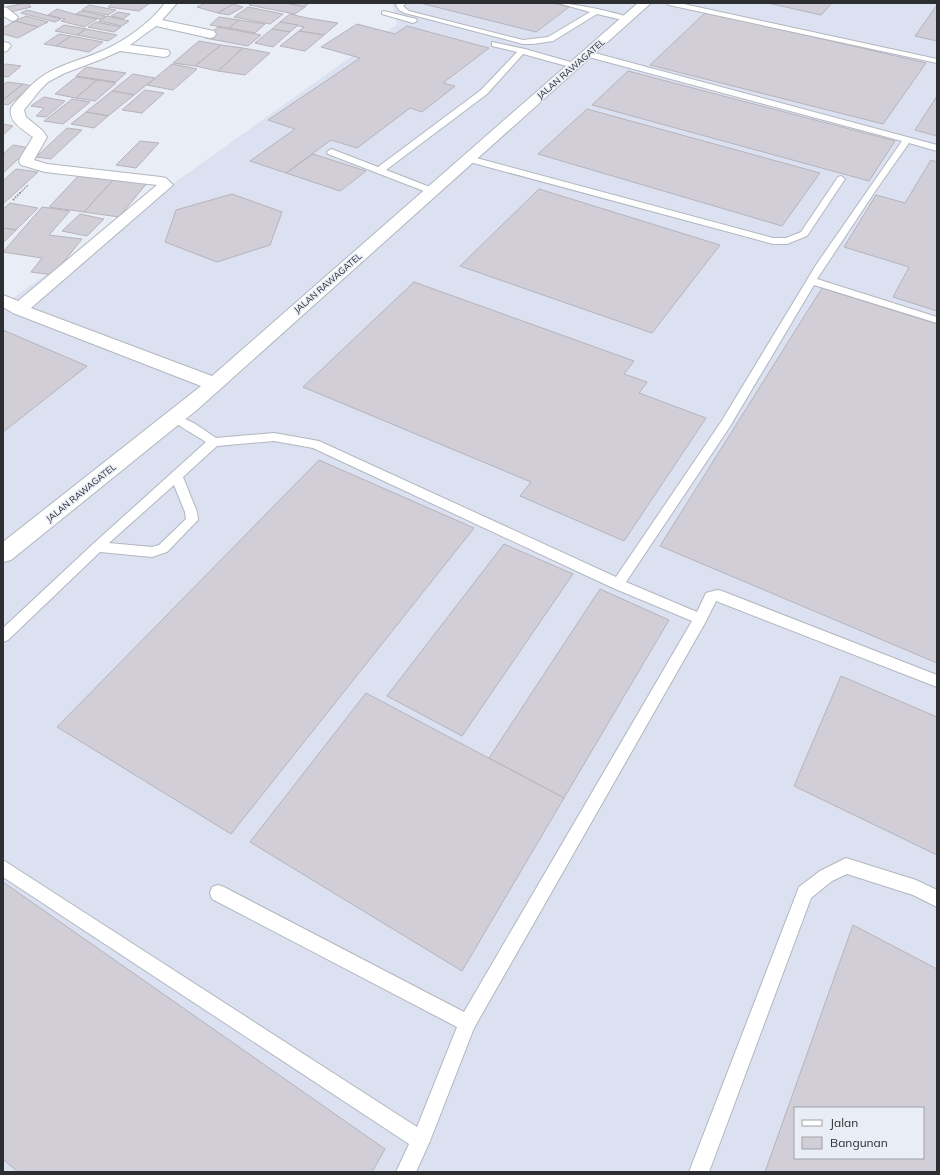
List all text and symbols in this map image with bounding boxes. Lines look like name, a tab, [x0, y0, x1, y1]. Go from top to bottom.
street label: JALAN RAWAGATEL	[534, 36, 607, 101]
street label: JALAN RAWAGATEL	[291, 250, 364, 315]
street label: JALAN RAWAGATEL	[44, 461, 118, 524]
legend	[794, 1107, 924, 1159]
text: Jalan	[830, 1115, 858, 1130]
text: Bangunan	[830, 1135, 888, 1150]

